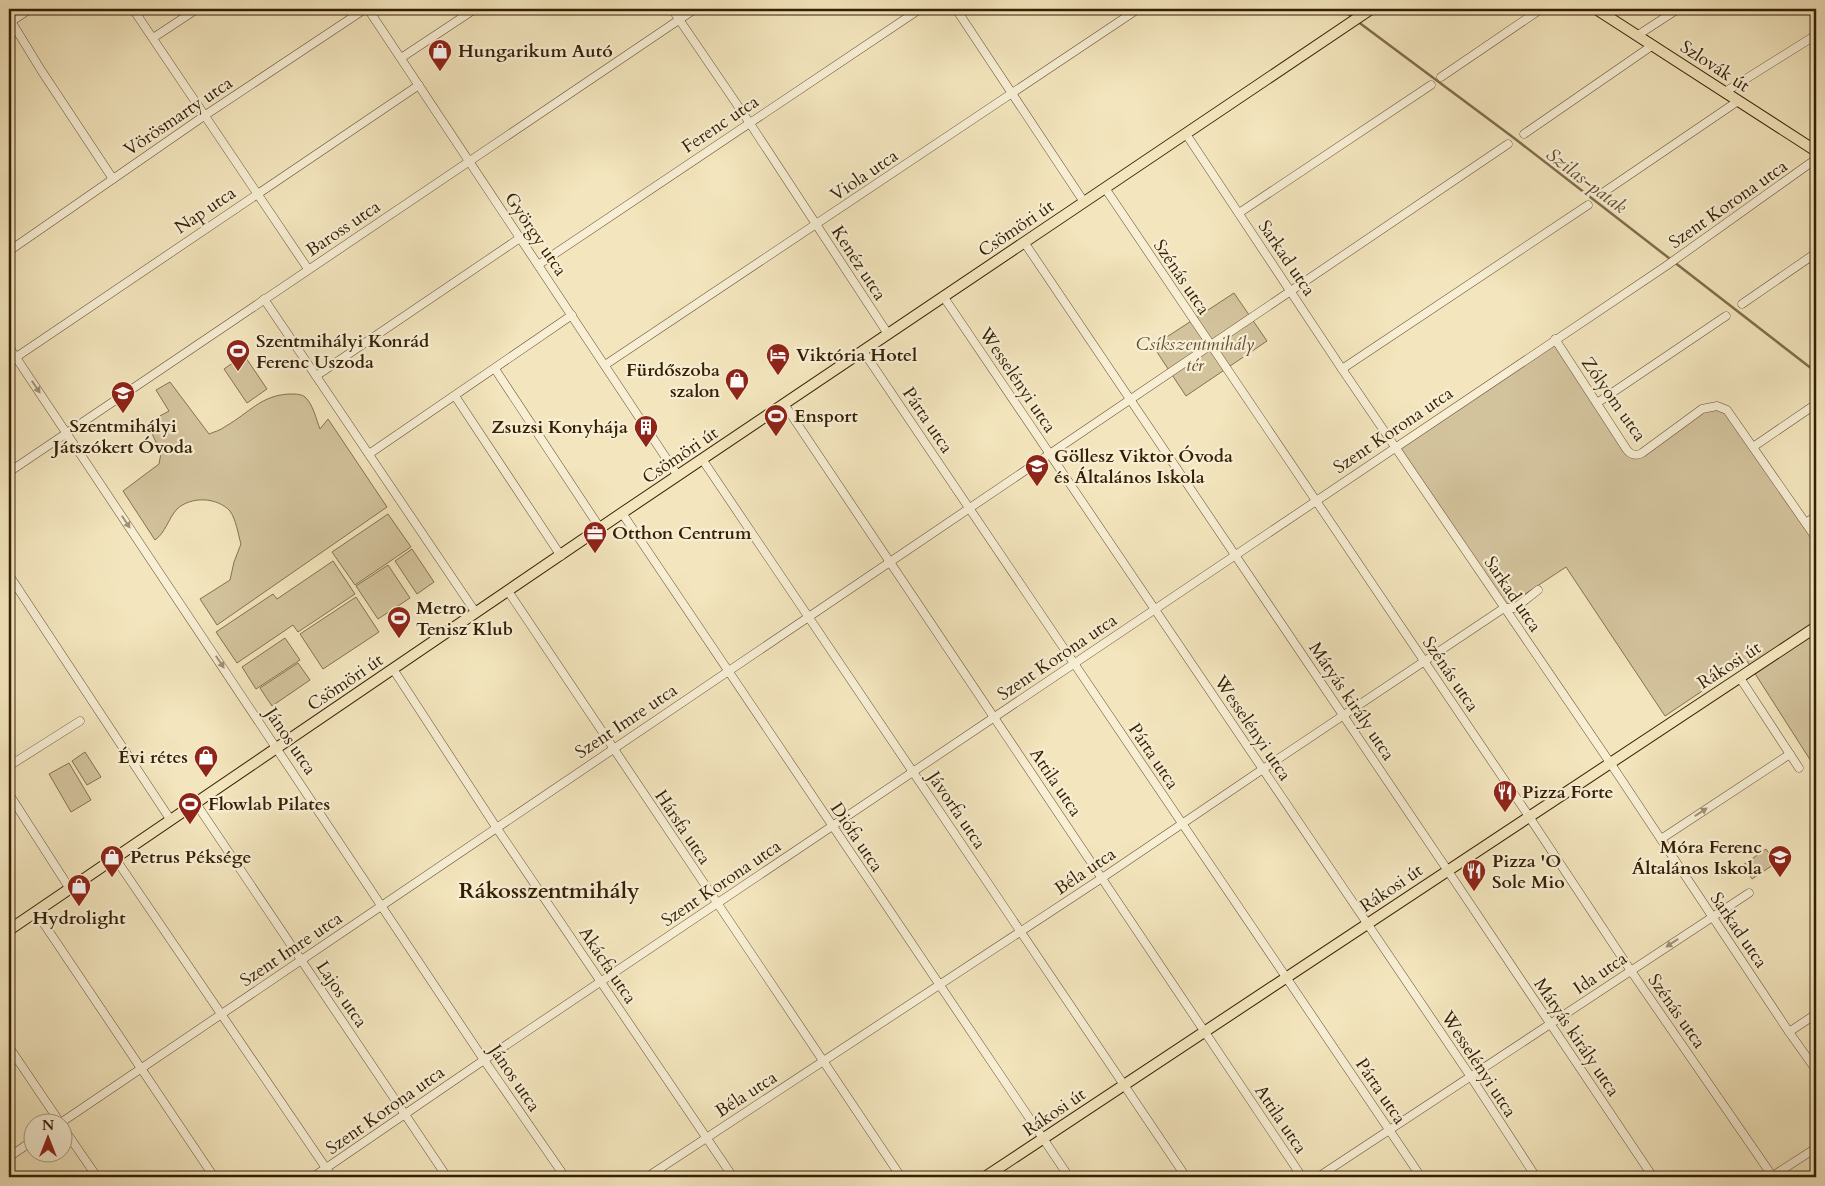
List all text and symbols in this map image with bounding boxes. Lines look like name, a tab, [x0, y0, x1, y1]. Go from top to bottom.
street label: Szlovák út	[1675, 35, 1755, 98]
shop icon: Hungarikum Autó	[427, 38, 453, 72]
place label: Hungarikum Autó	[458, 39, 613, 64]
street label: Vörösmarty utca	[119, 71, 238, 162]
street label: Ferenc utca	[677, 89, 764, 159]
water label: Szilas-patak	[1541, 142, 1633, 220]
street label: Viola utca	[825, 143, 903, 207]
street label: Szent Korona utca	[1664, 154, 1793, 255]
street label: Nap utca	[170, 181, 241, 240]
street label: György utca	[498, 187, 573, 281]
street label: Baross utca	[301, 194, 386, 262]
street label: Csömöri út	[973, 194, 1059, 263]
street label: Sarkad utca	[1252, 215, 1321, 301]
street label: Kenéz utca	[825, 221, 892, 306]
street label: Szénás utca	[1147, 235, 1216, 320]
street label: Wesselényi utca	[972, 322, 1062, 438]
place label: Szentmihályi Konrád Ferenc Uszoda	[256, 329, 430, 375]
park label: Csíkszentmihály tér	[1136, 332, 1255, 378]
sports icon: Szentmihályi Konrád Ferenc Uszoda	[225, 338, 251, 372]
hotel icon: Viktória Hotel	[765, 342, 791, 376]
place label: Viktória Hotel	[796, 343, 917, 368]
street label: Zólyom utca	[1575, 352, 1652, 447]
place label: Fürdőszoba szalon	[626, 358, 720, 404]
shop icon: Fürdőszoba szalon	[724, 367, 750, 401]
one-way arrow	[31, 380, 41, 394]
school or university icon: Szentmihályi Játszókert Óvoda	[110, 380, 136, 414]
street label: Szent Korona utca	[1328, 381, 1458, 480]
street label: Párta utca	[896, 382, 959, 458]
sports icon: Ensport	[763, 403, 789, 437]
place label: Ensport	[794, 404, 859, 429]
place label: Szentmihályi Játszókert Óvoda	[50, 414, 193, 460]
building icon: Zsuzsi Konyhája	[633, 414, 659, 448]
place label: Zsuzsi Konyhája	[491, 415, 628, 440]
street label: Csömöri út	[637, 421, 723, 490]
place label: Göllesz Viktor Óvoda és Általános Iskola	[1054, 444, 1233, 490]
school or university icon: Göllesz Viktor Óvoda és Általános Iskola	[1024, 453, 1050, 487]
one-way arrow	[121, 515, 131, 529]
office icon: Otthon Centrum	[582, 520, 608, 554]
place label: Otthon Centrum	[612, 521, 752, 546]
street label: Sarkad utca	[1478, 551, 1547, 637]
place label: Metro Tenisz Klub	[416, 596, 513, 642]
sports icon: Metro Tenisz Klub	[386, 605, 412, 639]
street label: Szent Korona utca	[992, 608, 1122, 707]
street label: Szénás utca	[1416, 632, 1485, 717]
street label: Rákosi út	[1693, 635, 1766, 695]
street label: Mátyás király utca	[1303, 637, 1401, 766]
street label: Csömöri út	[302, 648, 388, 717]
one-way arrow	[215, 655, 225, 668]
street label: Wesselényi utca	[1207, 670, 1297, 786]
street label: Szent Imre utca	[570, 678, 683, 765]
street label: János utca	[257, 700, 322, 780]
street label: Párta utca	[1122, 718, 1185, 794]
street label: Attila utca	[1023, 743, 1088, 822]
shop icon: Évi rétes	[193, 744, 219, 778]
place label: Évi rétes	[118, 745, 188, 770]
street label: Jávorfa utca	[920, 764, 992, 854]
restaurant icon: Pizza Forte	[1492, 779, 1518, 813]
place label: Pizza Forte	[1522, 780, 1614, 805]
street label: Hársfa utca	[648, 785, 717, 870]
sports icon: Flowlab Pilates	[177, 791, 203, 825]
place label: Flowlab Pilates	[208, 792, 330, 817]
street label: Diófa utca	[824, 798, 889, 877]
one-way arrow	[1695, 807, 1708, 817]
street label: Szent Korona utca	[656, 834, 786, 933]
place label: Móra Ferenc Általános Iskola	[1632, 835, 1762, 881]
street label: Béla utca	[1050, 842, 1121, 901]
shop icon: Petrus Péksége	[99, 844, 125, 878]
school or university icon: Móra Ferenc Általános Iskola	[1767, 844, 1793, 878]
place label: Petrus Péksége	[130, 845, 252, 870]
place label: Pizza 'O Sole Mio	[1492, 849, 1565, 895]
street label: Rákosi út	[1355, 858, 1428, 919]
restaurant icon: Pizza 'O Sole Mio	[1461, 858, 1487, 892]
shop icon: Hydrolight	[66, 873, 92, 907]
district label: Rákosszentmihály	[458, 876, 640, 906]
street label: Sarkad utca	[1704, 887, 1773, 973]
place label: Hydrolight	[32, 906, 126, 931]
street label: Szent Imre utca	[235, 906, 348, 993]
street label: Akácfa utca	[573, 922, 643, 1009]
one-way arrow	[1665, 938, 1679, 948]
street label: Ida utca	[1568, 946, 1632, 1001]
street label: Lajos utca	[310, 956, 373, 1033]
street label: Szénás utca	[1642, 969, 1712, 1054]
street label: Mátyás király utca	[1528, 973, 1626, 1102]
street label: Wesselényi utca	[1434, 1005, 1522, 1123]
street label: János utca	[481, 1037, 546, 1117]
street label: Párta utca	[1349, 1053, 1412, 1129]
street label: Szent Korona utca	[321, 1060, 450, 1161]
street label: Béla utca	[710, 1065, 782, 1124]
street label: Attila utca	[1248, 1080, 1313, 1159]
street label: Rákosi út	[1018, 1082, 1091, 1143]
north arrow	[22, 1114, 72, 1164]
text: N	[42, 1116, 54, 1135]

